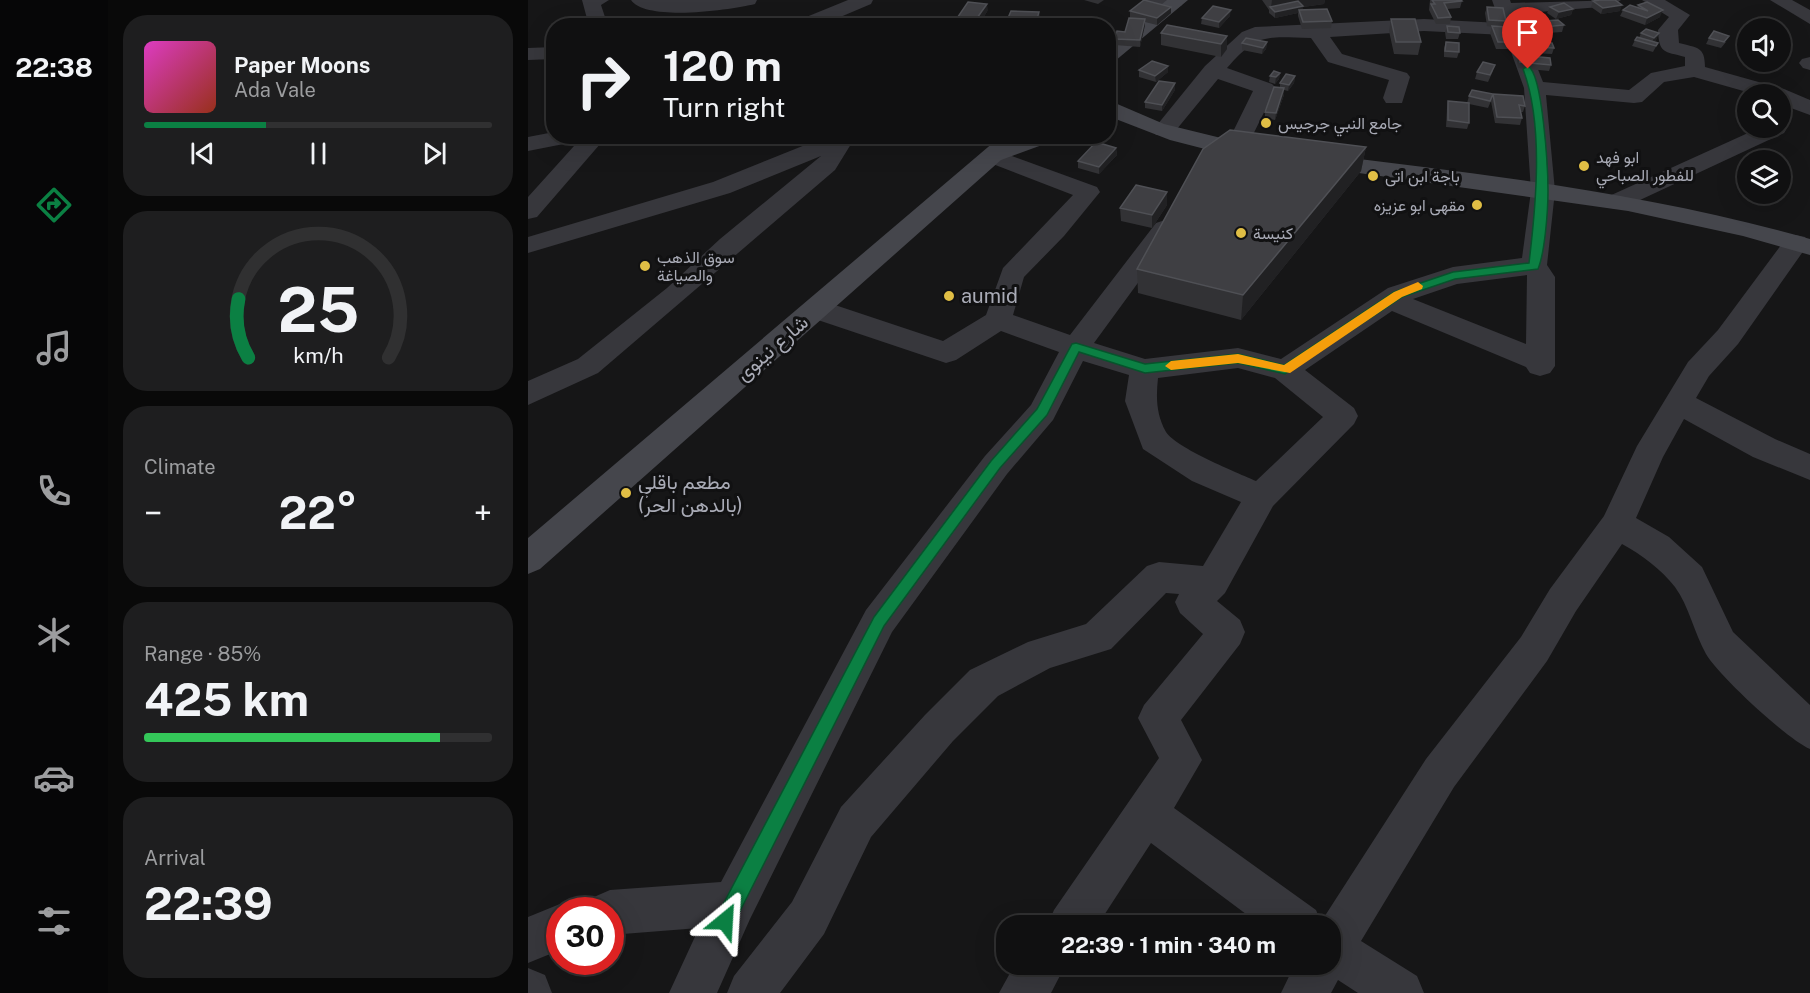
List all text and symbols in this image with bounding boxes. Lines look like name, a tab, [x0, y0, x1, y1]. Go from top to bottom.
pin	[1502, 7, 1553, 69]
icon: arrive	[1511, 16, 1544, 49]
map controls	[1737, 18, 1791, 204]
button: sound	[1737, 18, 1791, 72]
text: 120 m	[663, 41, 782, 90]
icon: right	[564, 42, 642, 120]
text: 22:38	[15, 51, 93, 83]
text: Paper Moons	[234, 52, 370, 78]
text: Ada Vale	[234, 78, 316, 102]
button: search	[1737, 84, 1791, 138]
text: Turn right	[663, 91, 786, 123]
place label: جامع النبي جرجيس	[1278, 114, 1402, 137]
marker: جامع النبي جرجيس	[1259, 116, 1273, 130]
icon: previous	[186, 137, 219, 170]
icon: pause	[302, 137, 335, 170]
icon: next	[418, 137, 451, 170]
place label: ابو فهد للفطور الصباحي	[1596, 148, 1694, 189]
button: layers	[1737, 150, 1791, 204]
marker: ابو فهد للفطور الصباحي	[1577, 159, 1591, 173]
place label: باجة ابن اتى	[1385, 167, 1460, 187]
marker: باجة ابن اتى	[1366, 169, 1380, 183]
icon: directions	[33, 184, 75, 226]
place label: مقهى ابو عزيزه	[1374, 196, 1465, 216]
marker: مقهى ابو عزيزه	[1470, 198, 1484, 212]
place label: كنيسة	[1253, 224, 1293, 243]
marker: كنيسة	[1234, 226, 1248, 240]
place label: سوق الذهب والصياغة	[657, 248, 735, 286]
marker: سوق الذهب والصياغة	[638, 259, 652, 273]
text: 25	[277, 273, 359, 346]
place label: aumid	[961, 284, 1018, 308]
marker: aumid	[942, 289, 956, 303]
street label: شارع نينوى	[731, 310, 814, 387]
icon: music	[33, 327, 75, 369]
text: km/h	[293, 343, 343, 368]
text: Climate	[144, 455, 216, 479]
icon: phone	[33, 470, 75, 512]
place label: مطعم باقلي (بالدهن الحر)	[638, 470, 743, 518]
text: 22°	[279, 486, 357, 539]
marker: مطعم باقلي (بالدهن الحر)	[619, 486, 633, 500]
text: −	[144, 494, 162, 532]
text: +	[474, 494, 492, 532]
icon: climate	[33, 614, 75, 656]
text: Range · 85%	[144, 642, 261, 666]
text: 425 km	[144, 673, 309, 726]
icon: car	[33, 757, 75, 799]
text: Arrival	[144, 846, 206, 870]
text: 22:39	[144, 877, 273, 930]
position arrow	[693, 889, 757, 953]
speed limit sign: 30	[546, 897, 624, 975]
icon: filters	[33, 900, 75, 942]
text: 22:39 · 1 min · 340 m	[1061, 932, 1276, 958]

